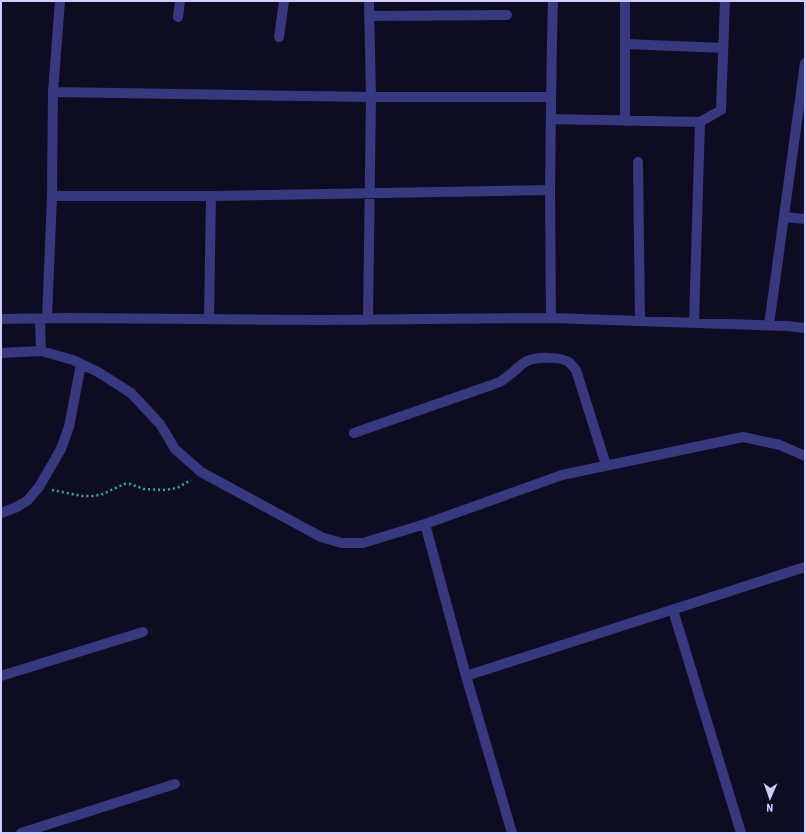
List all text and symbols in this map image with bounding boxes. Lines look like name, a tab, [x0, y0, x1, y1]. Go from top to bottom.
north arrow	[750, 778, 790, 818]
text: N	[766, 801, 773, 814]

